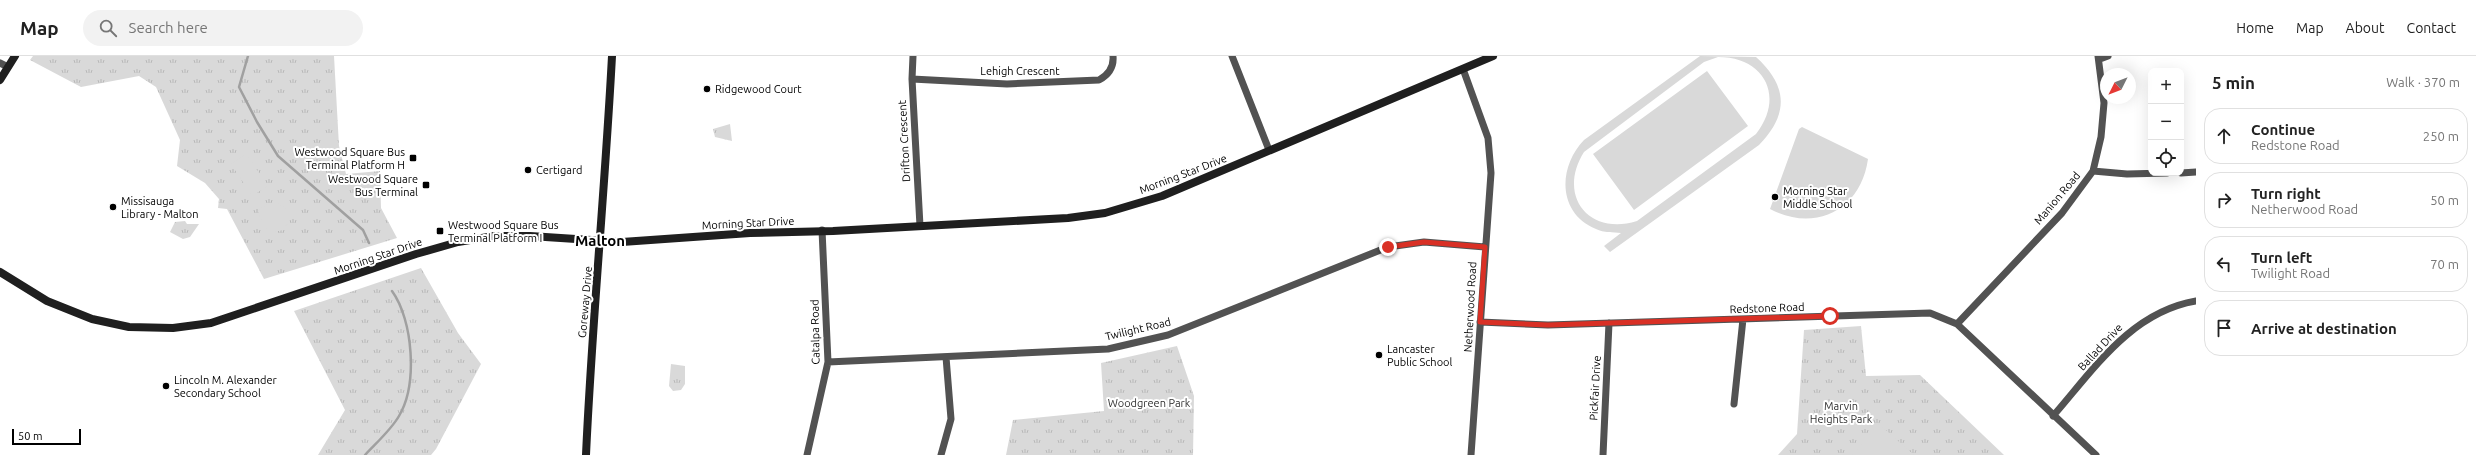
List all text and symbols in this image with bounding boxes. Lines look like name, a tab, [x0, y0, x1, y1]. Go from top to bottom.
search box	[83, 10, 363, 46]
text: Map	[20, 17, 59, 39]
icon: search	[97, 17, 119, 39]
text: Search here	[129, 19, 208, 36]
text: Home	[2236, 20, 2274, 36]
text: Map	[2296, 20, 2324, 36]
text: About	[2346, 20, 2385, 36]
text: Contact	[2407, 20, 2456, 36]
street label: Lehigh Crescent	[980, 65, 1060, 77]
north arrow	[2100, 68, 2136, 104]
map controls	[2148, 68, 2184, 176]
button: +	[2148, 68, 2184, 104]
text: 5 min	[2212, 73, 2255, 92]
text: Walk · 370 m	[2386, 75, 2460, 89]
place label: Ridgewood Court	[715, 83, 802, 95]
marker: Ridgewood Court	[702, 84, 712, 94]
street label: Drifton Crescent	[896, 99, 912, 182]
button: −	[2148, 104, 2184, 140]
text: Continue	[2251, 121, 2315, 138]
icon: ahead	[2213, 125, 2235, 147]
text: 250 m	[2423, 129, 2459, 143]
text: Redstone Road	[2251, 138, 2340, 152]
button: locate	[2148, 140, 2184, 176]
place label: Westwood Square Bus Terminal Platform H	[295, 146, 405, 171]
street label: Morning Star Drive	[1138, 152, 1228, 196]
marker: Westwood Square Bus Terminal Platform H	[408, 153, 418, 163]
place label: Certigard	[536, 164, 583, 176]
marker: Certigard	[523, 165, 533, 175]
street label: Manion Road	[2032, 169, 2082, 227]
place label: Westwood Square Bus Terminal	[328, 173, 418, 198]
marker: Westwood Square Bus Terminal	[421, 180, 431, 190]
place label: Morning Star Middle School	[1783, 185, 1853, 210]
text: Turn right	[2251, 185, 2321, 202]
icon: right	[2213, 189, 2235, 211]
marker: Morning Star Middle School	[1770, 192, 1780, 202]
text: 50 m	[2430, 193, 2459, 207]
place label: Missisauga Library - Malton	[121, 195, 199, 220]
marker: Missisauga Library - Malton	[108, 202, 118, 212]
text: Netherwood Road	[2251, 202, 2358, 216]
street label: Morning Star Drive	[701, 215, 795, 231]
place label: Westwood Square Bus Terminal Platform I	[448, 219, 559, 244]
marker: Westwood Square Bus Terminal Platform I	[435, 226, 445, 236]
district label: Malton	[575, 232, 625, 249]
street label: Morning Star Drive	[332, 235, 424, 277]
route end	[1379, 238, 1397, 256]
text: Turn left	[2251, 249, 2312, 266]
icon: left	[2213, 253, 2235, 275]
text: 70 m	[2430, 257, 2459, 271]
street label: Netherwood Road	[1462, 261, 1478, 353]
street label: Goreway Drive	[576, 266, 594, 338]
text: Twilight Road	[2251, 266, 2330, 280]
street label: Catalpa Road	[808, 299, 822, 365]
street label: Redstone Road	[1729, 301, 1805, 315]
route start	[1821, 307, 1839, 325]
street label: Twilight Road	[1104, 316, 1172, 342]
icon: arrive	[2213, 317, 2235, 339]
text: Arrive at destination	[2251, 320, 2397, 337]
street label: Ballad Drive	[2075, 321, 2125, 373]
place label: Lancaster Public School	[1387, 343, 1453, 368]
marker: Lancaster Public School	[1374, 350, 1384, 360]
street label: Pickfair Drive	[1587, 355, 1603, 421]
place label: Lincoln M. Alexander Secondary School	[174, 374, 278, 399]
marker: Lincoln M. Alexander Secondary School	[161, 381, 171, 391]
park label: Woodgreen Park	[1108, 397, 1191, 409]
park label: Marvin Heights Park	[1810, 400, 1873, 425]
scale bar	[12, 427, 81, 446]
text: 50 m	[18, 430, 42, 442]

